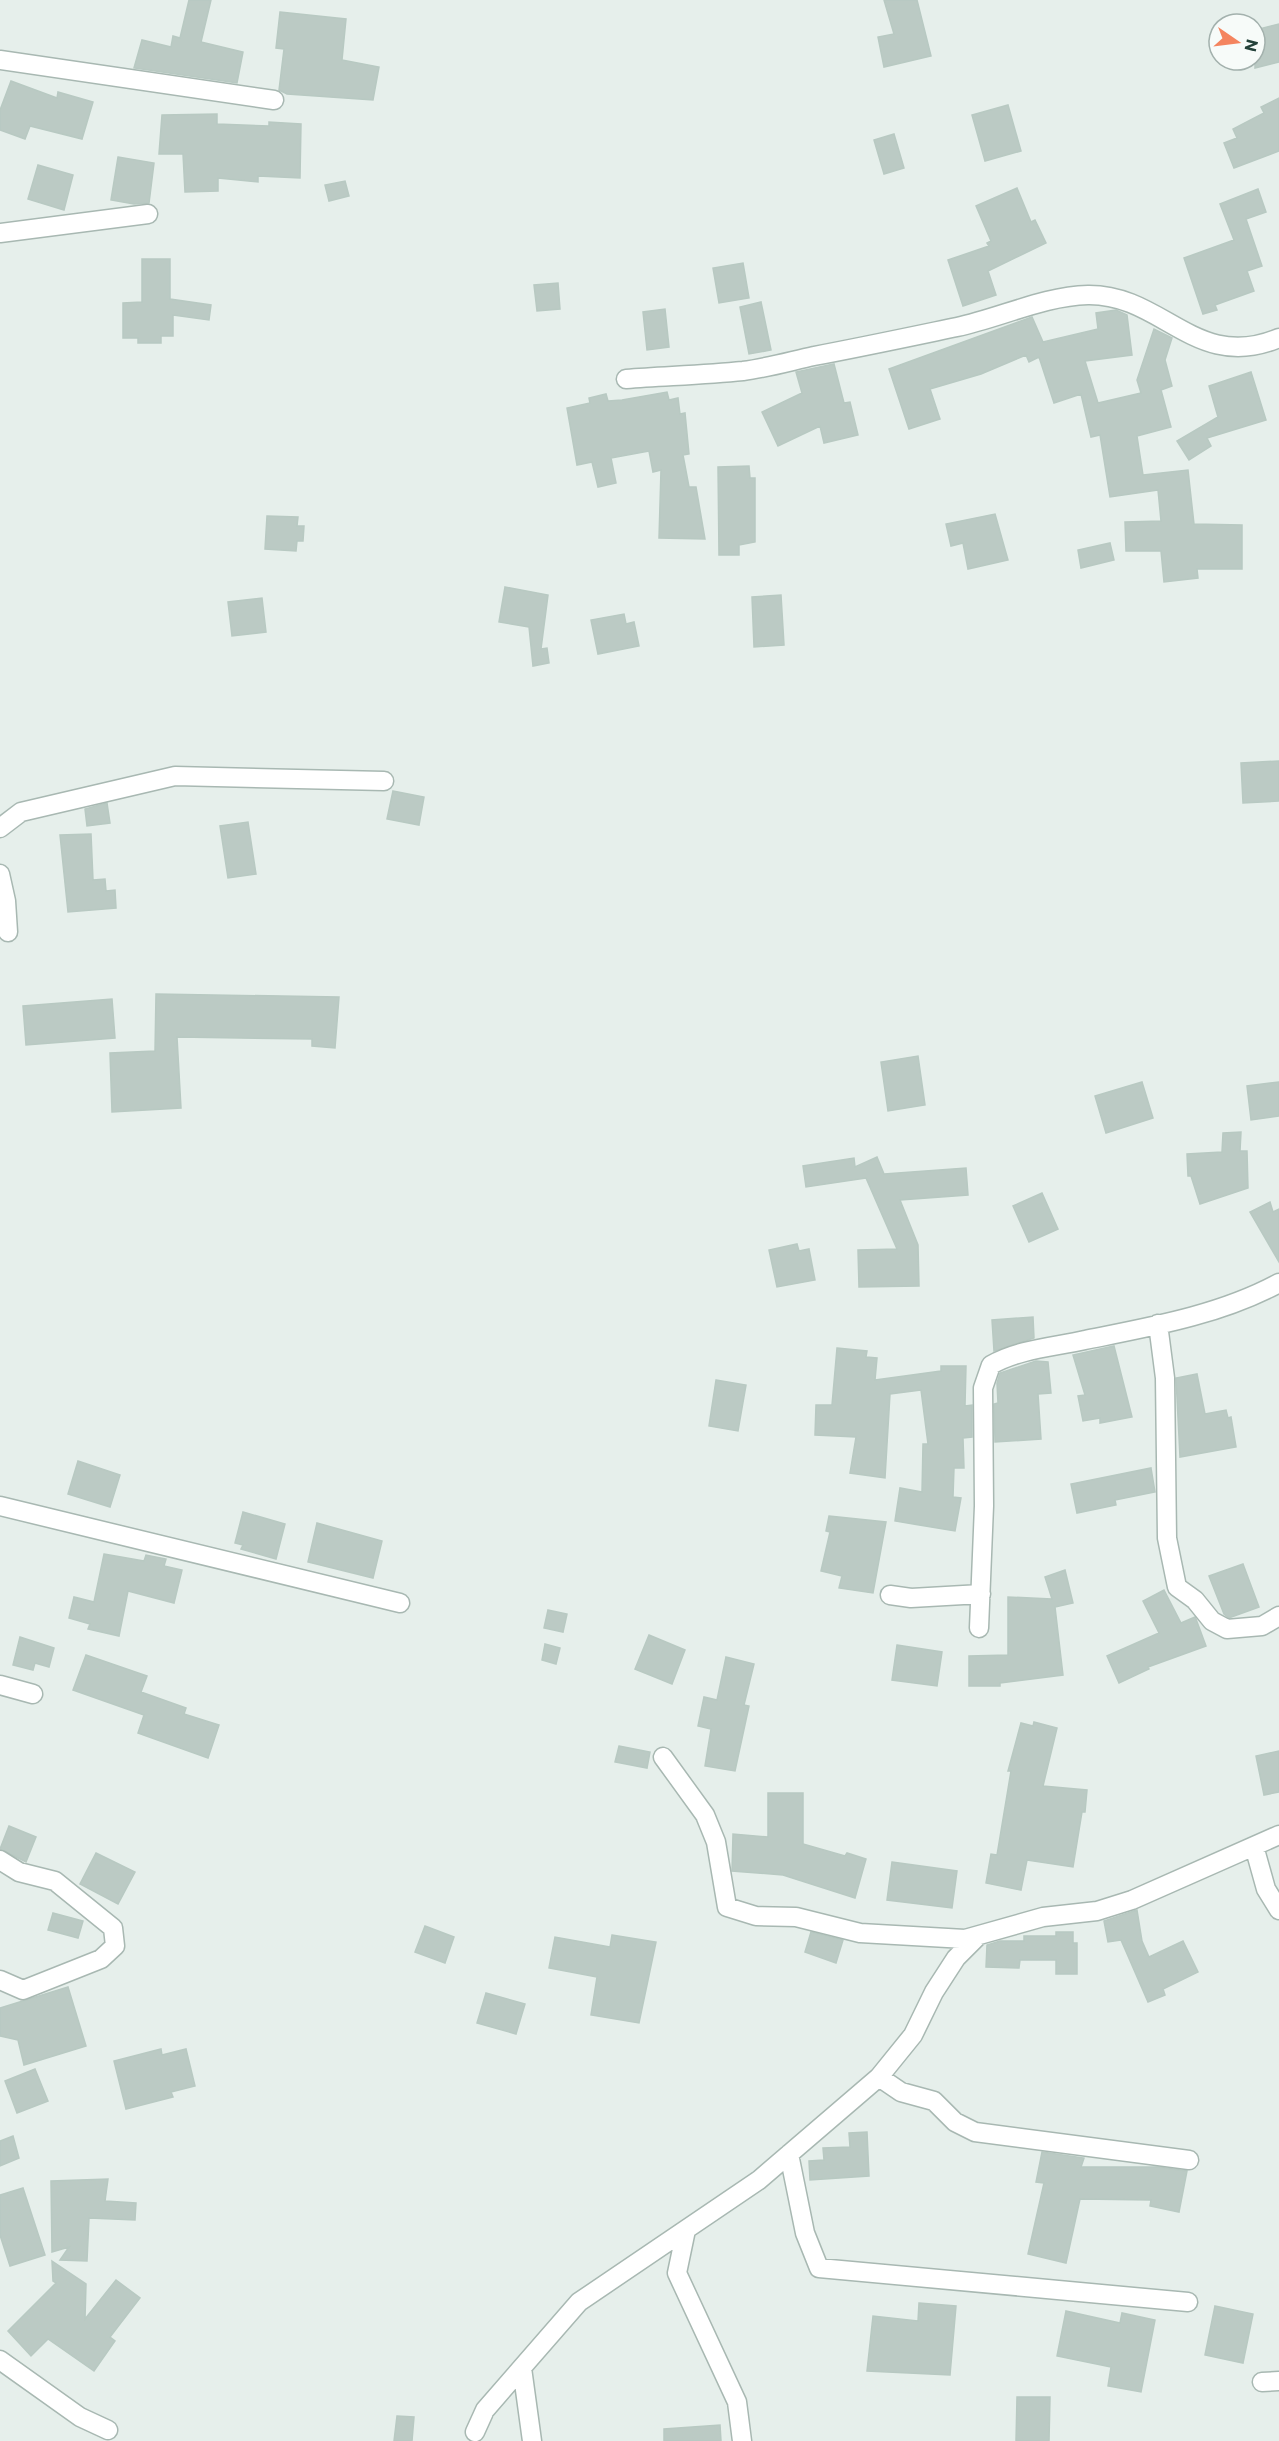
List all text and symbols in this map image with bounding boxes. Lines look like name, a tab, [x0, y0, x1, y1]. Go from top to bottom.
north arrow	[1207, 12, 1267, 72]
text: N	[1241, 38, 1263, 54]

